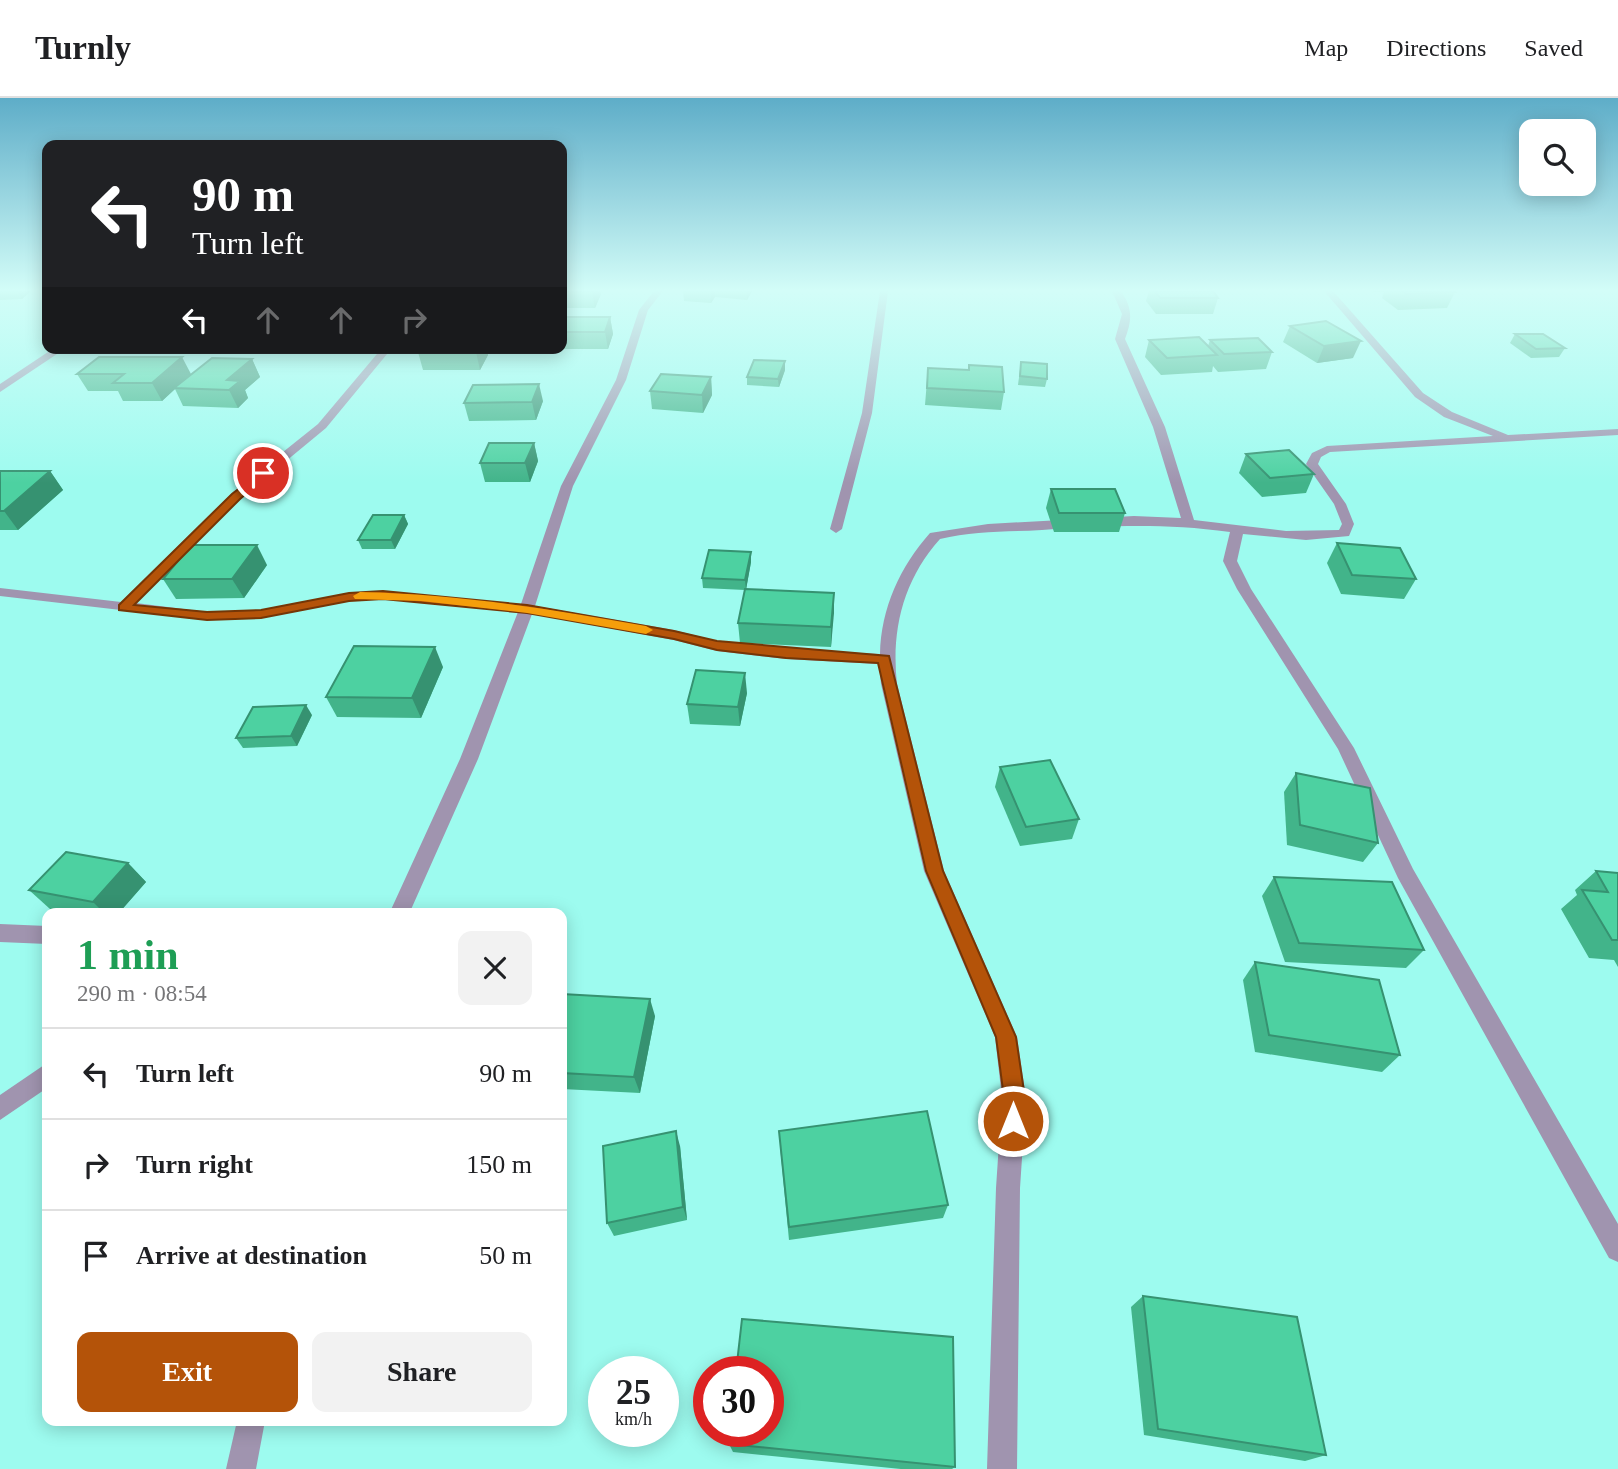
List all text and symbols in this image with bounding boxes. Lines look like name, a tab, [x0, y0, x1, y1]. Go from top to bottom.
text: Turnly	[35, 30, 131, 66]
text: Map	[1304, 35, 1348, 61]
text: Directions	[1386, 35, 1486, 61]
text: Saved	[1524, 35, 1583, 61]
map controls	[1519, 119, 1596, 196]
button: search	[1519, 119, 1596, 196]
text: 90 m	[192, 167, 294, 222]
icon: left	[77, 168, 168, 259]
text: Turn left	[192, 225, 304, 261]
icon: left	[176, 301, 214, 339]
icon: ahead	[249, 301, 287, 339]
icon: ahead	[322, 301, 360, 339]
icon: right	[395, 301, 433, 339]
pin	[233, 443, 293, 503]
icon: arrive	[244, 454, 282, 492]
button: close	[458, 931, 532, 1005]
text: 1 min	[77, 932, 179, 978]
text: 290 m · 08:54	[77, 981, 207, 1006]
icon: left	[77, 1055, 115, 1093]
text: Turn left	[136, 1059, 234, 1088]
text: 90 m	[479, 1059, 532, 1088]
position arrow	[976, 1084, 1050, 1158]
icon: right	[77, 1146, 115, 1184]
text: Turn right	[136, 1150, 253, 1179]
text: 150 m	[466, 1150, 532, 1179]
icon: arrive	[77, 1237, 115, 1275]
text: Arrive at destination	[136, 1241, 367, 1270]
text: 50 m	[479, 1241, 532, 1270]
button: Exit	[77, 1332, 298, 1412]
button: Share	[312, 1332, 532, 1412]
speed limit sign: 30	[693, 1356, 784, 1447]
text: 25	[616, 1373, 651, 1412]
text: km/h	[615, 1409, 652, 1429]

